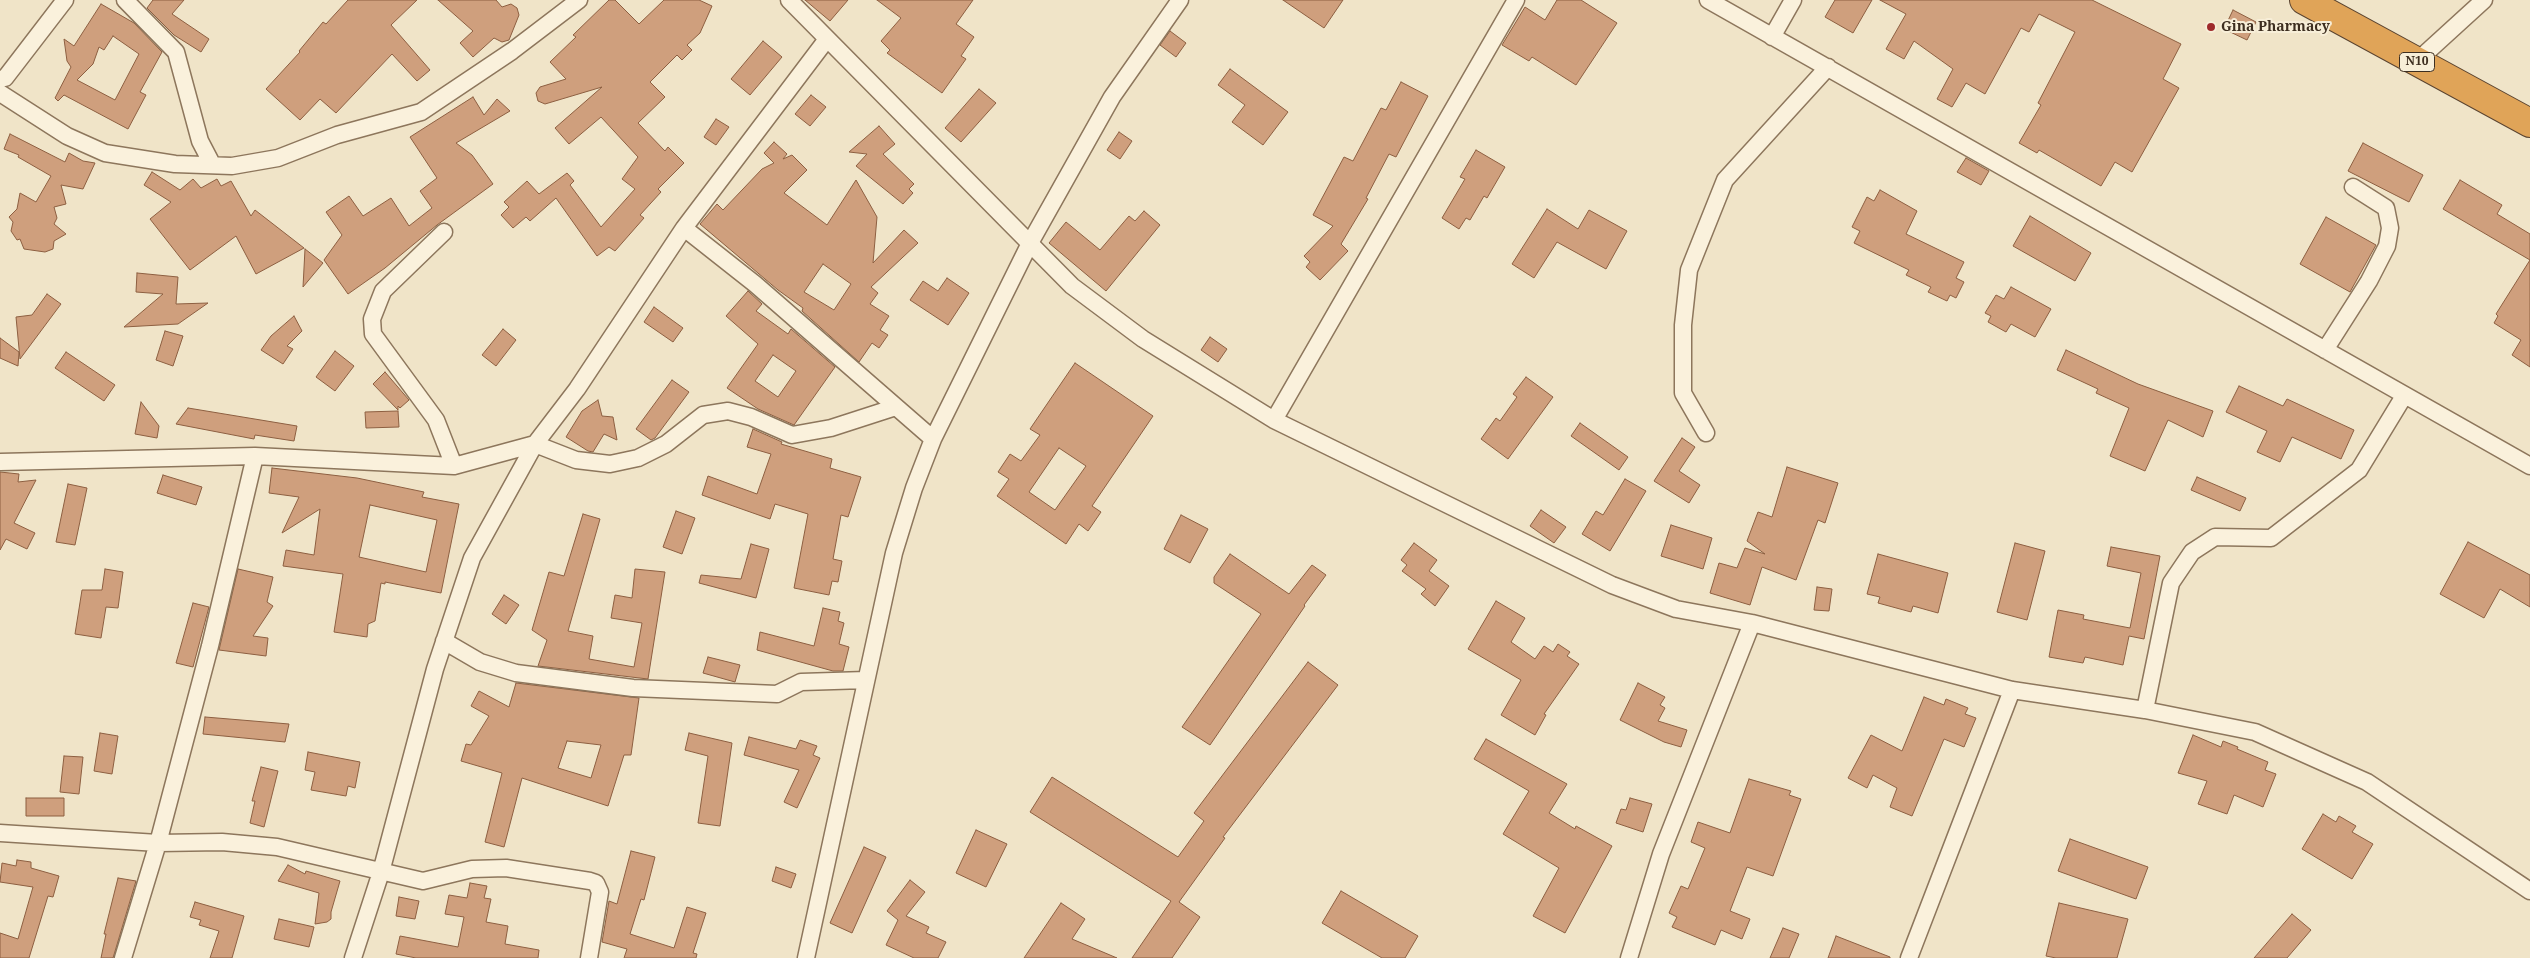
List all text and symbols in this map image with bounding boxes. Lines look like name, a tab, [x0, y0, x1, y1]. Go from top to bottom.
place label: Gina Pharmacy	[2221, 19, 2330, 35]
marker: Gina Pharmacy	[2205, 21, 2217, 33]
road number: N10	[2400, 52, 2434, 72]

